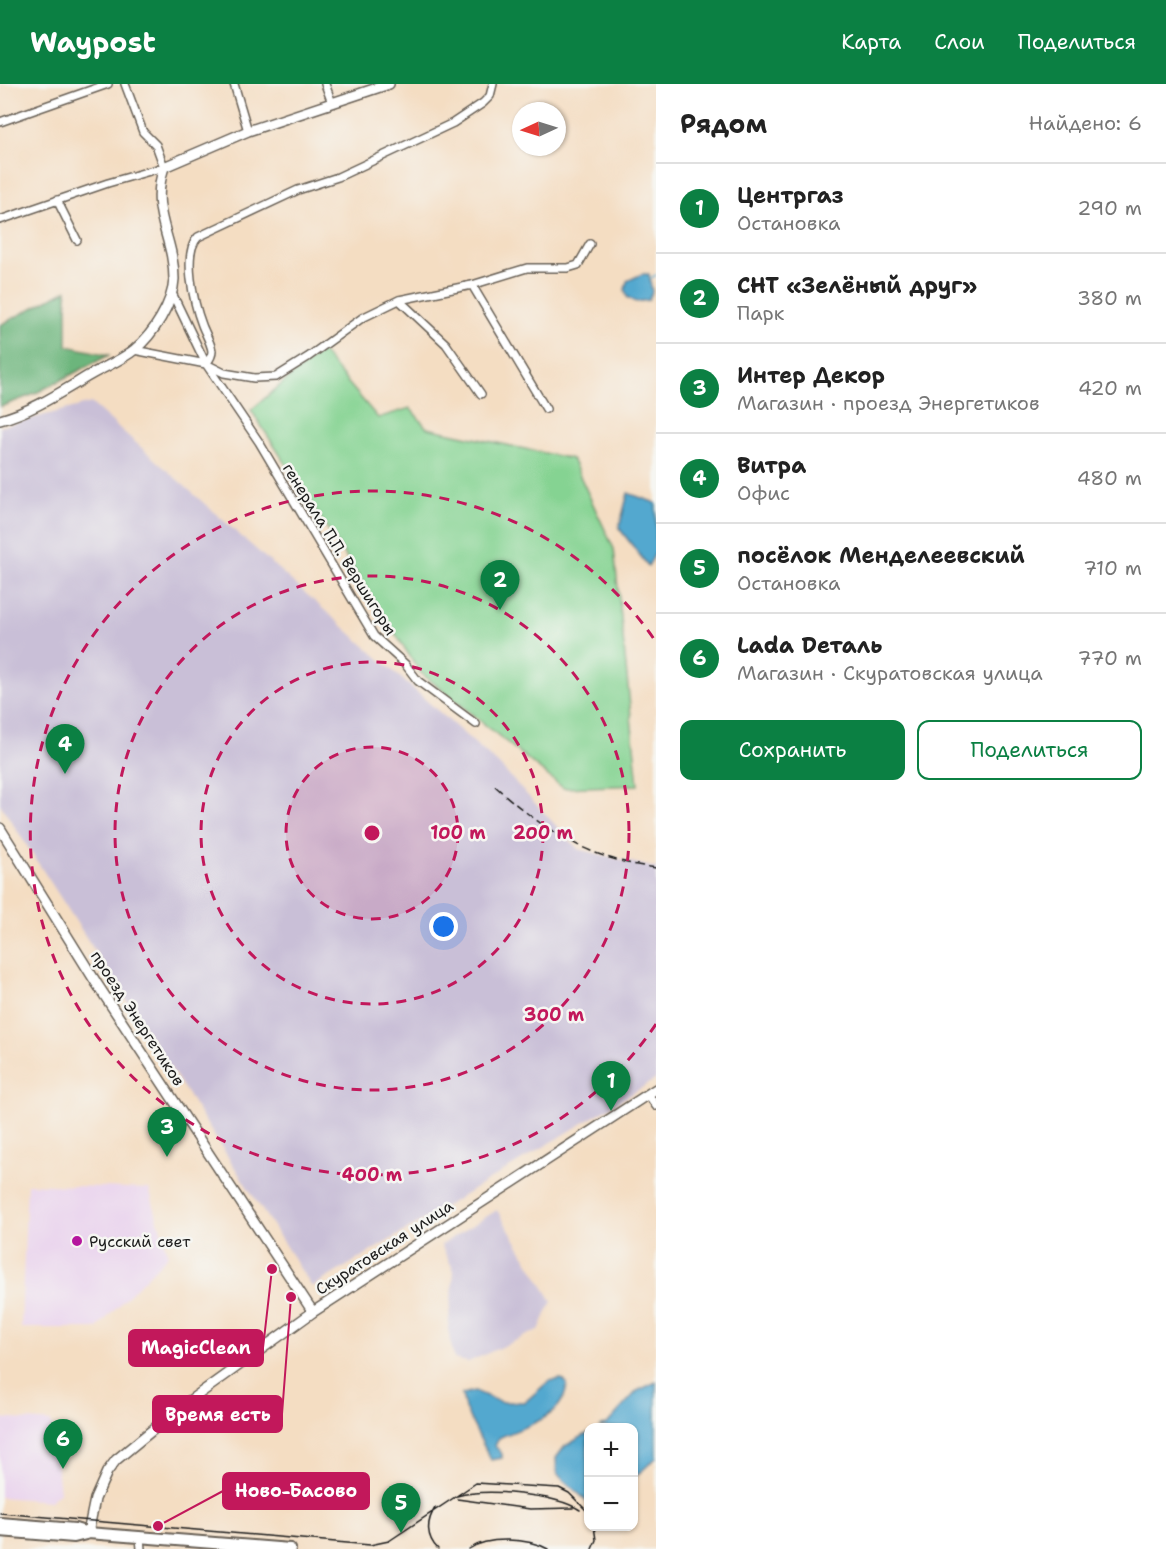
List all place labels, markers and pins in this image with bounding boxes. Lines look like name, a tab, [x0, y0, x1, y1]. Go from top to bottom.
pin: 2	[480, 560, 520, 610]
pin: 4	[46, 724, 84, 774]
centre of rings	[362, 823, 382, 843]
pin: 1	[592, 1062, 630, 1111]
pin: 3	[148, 1108, 186, 1157]
place label: Русский свет	[89, 1231, 191, 1252]
marker: Русский свет	[70, 1234, 84, 1248]
callout: MagicClean	[129, 1330, 263, 1366]
callout: Время есть	[153, 1396, 282, 1432]
pin: 6	[44, 1420, 82, 1469]
callout: Ново-Басово	[223, 1473, 369, 1509]
pin: 5	[382, 1484, 420, 1533]

